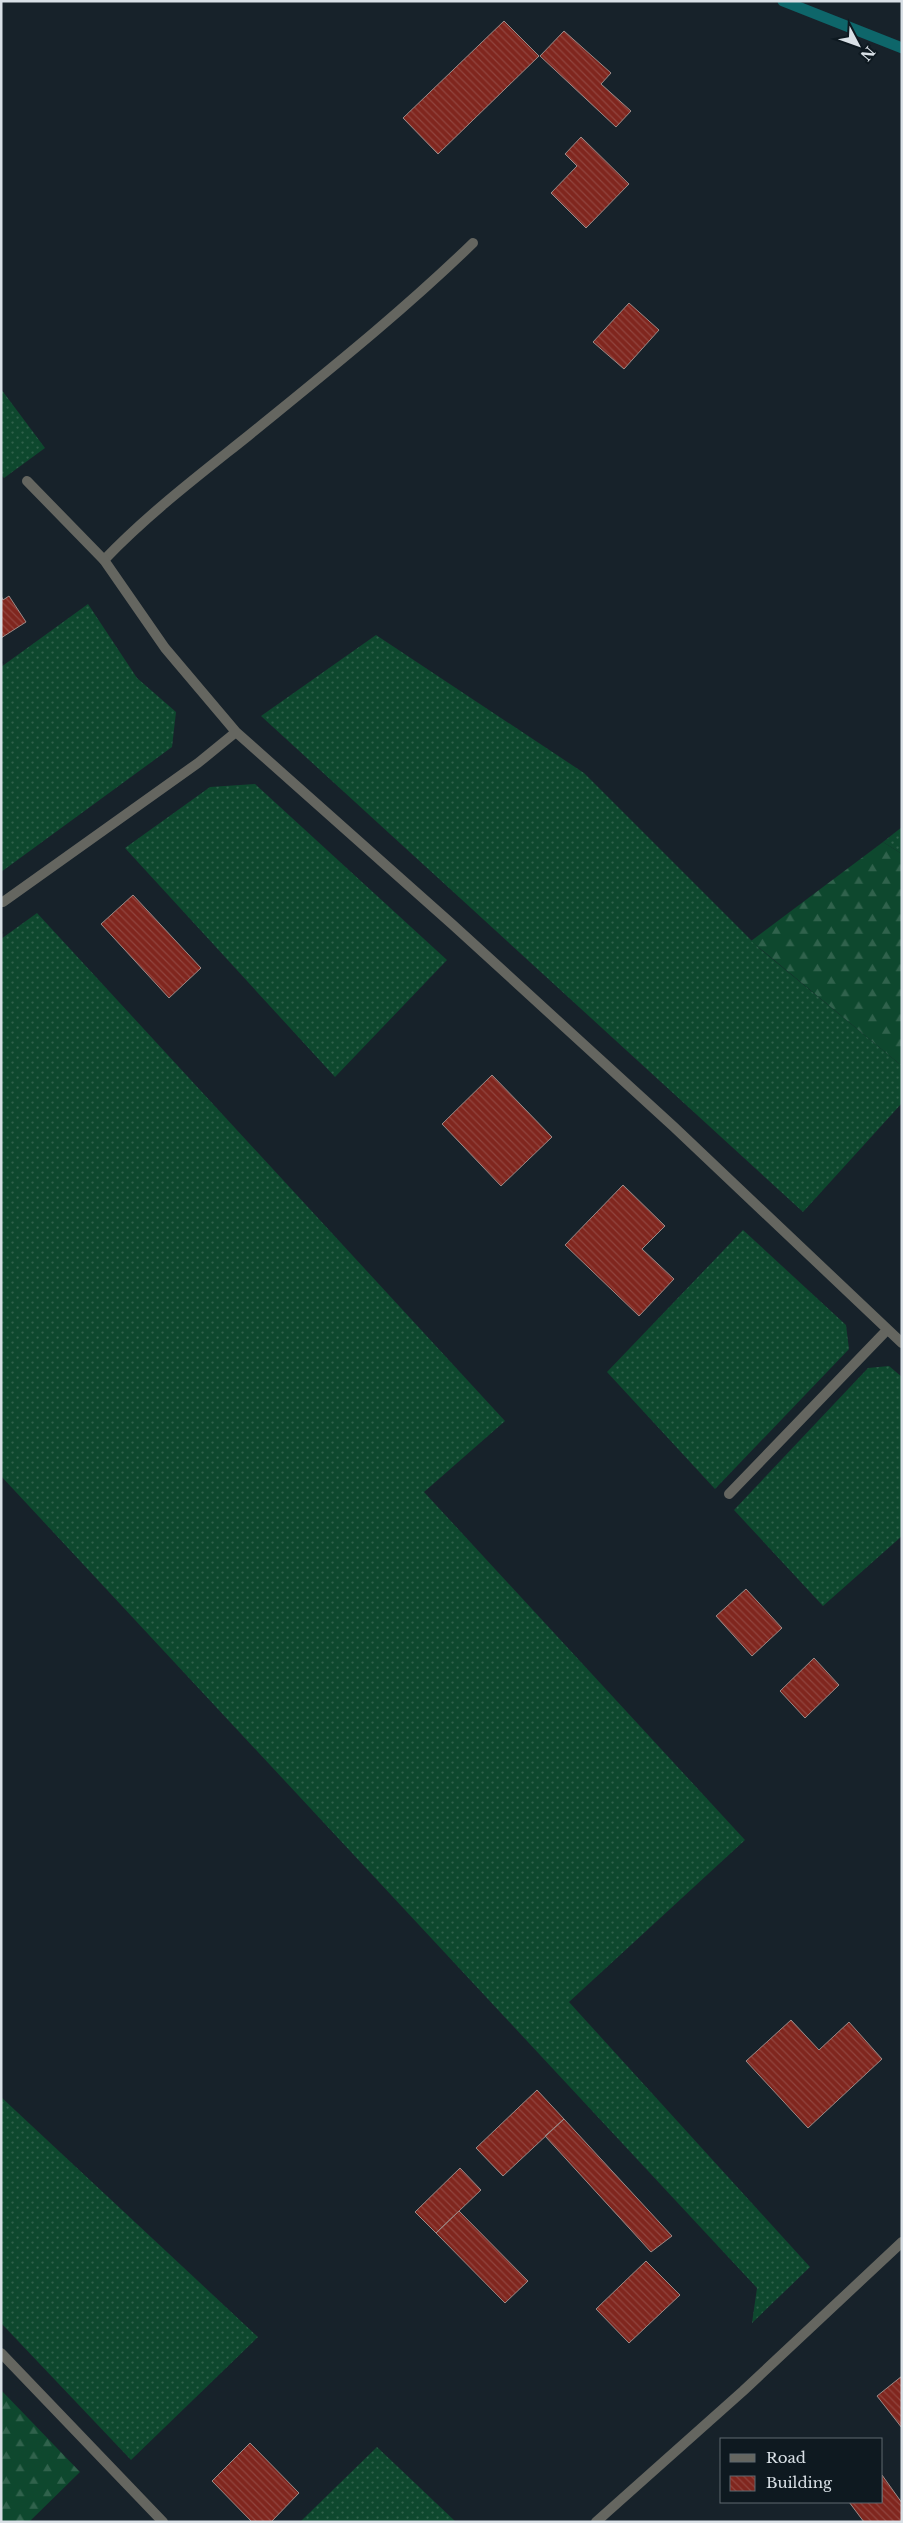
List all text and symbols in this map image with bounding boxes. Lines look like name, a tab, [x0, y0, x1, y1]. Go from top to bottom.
north arrow	[833, 20, 883, 70]
text: N	[857, 43, 879, 64]
legend	[720, 2438, 883, 2503]
text: Road	[766, 2448, 806, 2467]
text: Building	[766, 2473, 833, 2492]

